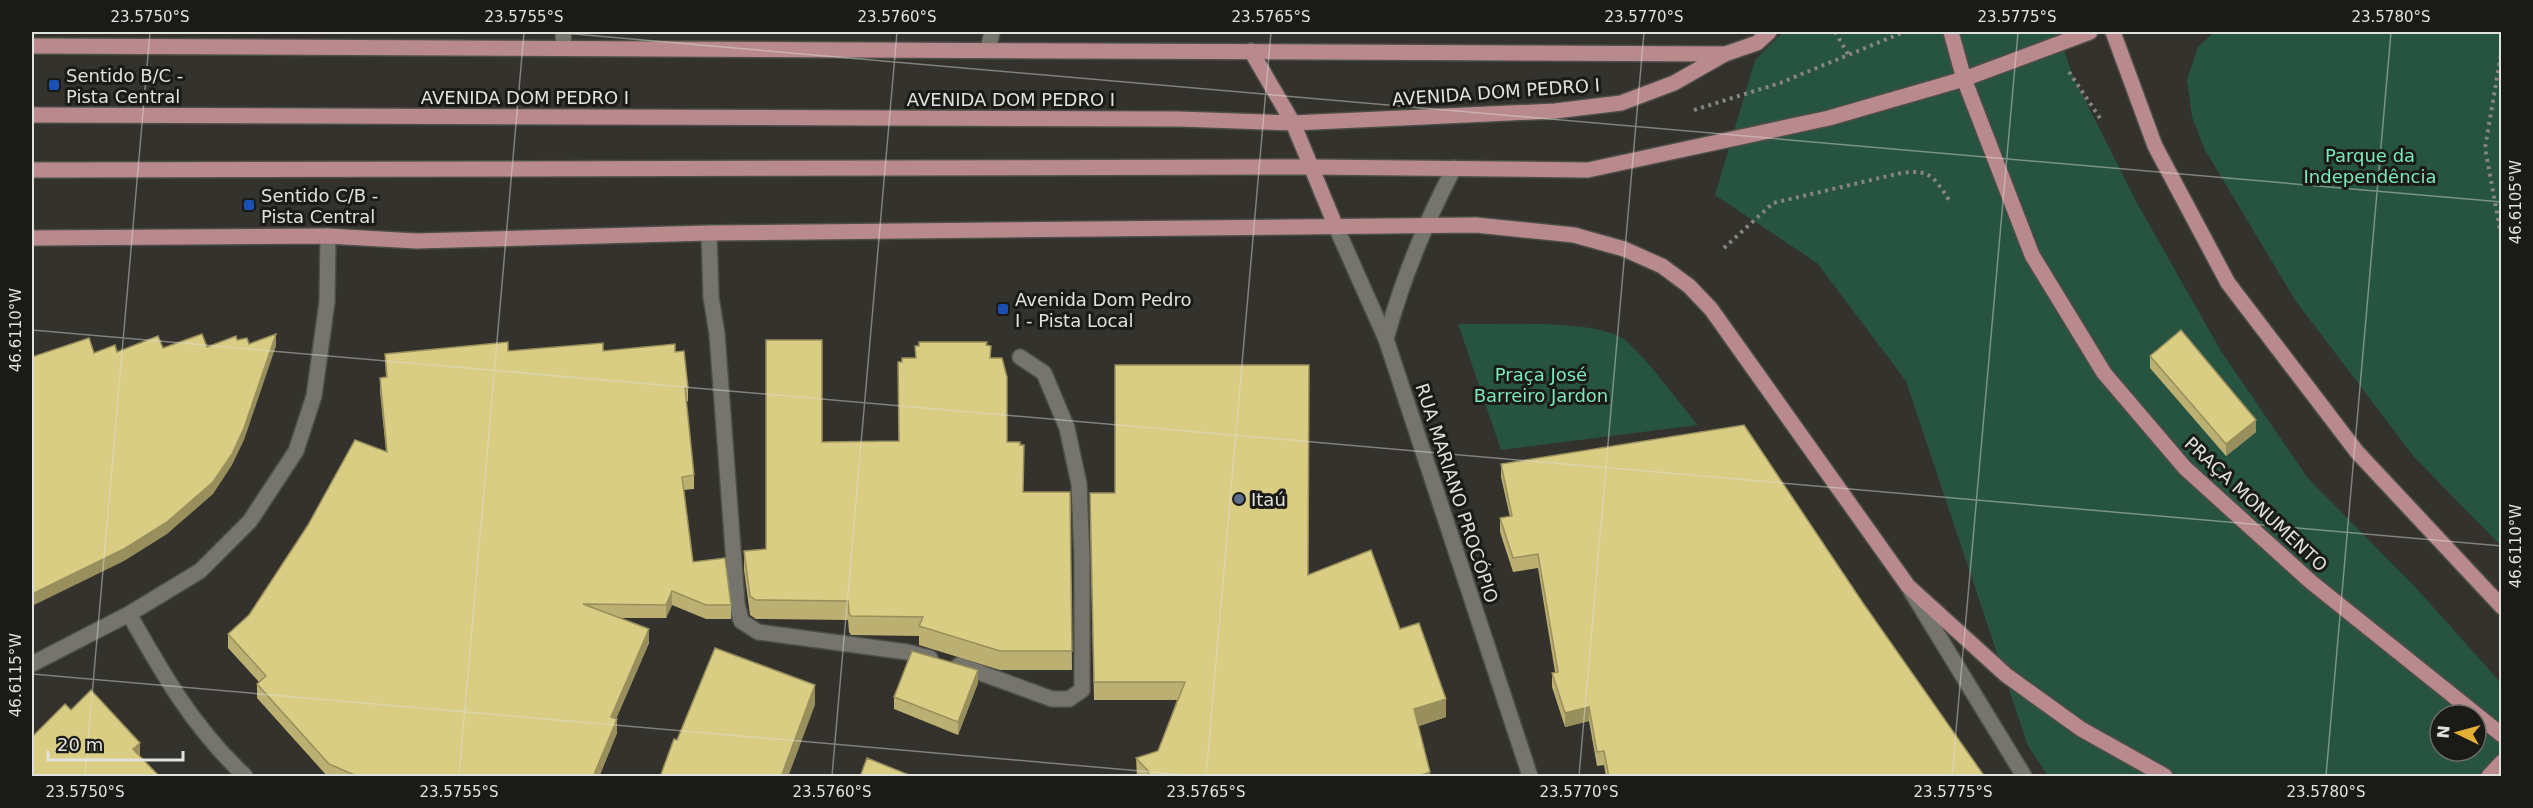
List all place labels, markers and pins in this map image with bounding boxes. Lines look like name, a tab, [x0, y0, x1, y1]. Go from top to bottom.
place label: Sentido B/C - Pista Central	[66, 65, 183, 107]
marker: Sentido B/C - Pista Central	[47, 78, 61, 92]
place label: Sentido C/B - Pista Central	[261, 185, 378, 227]
marker: Sentido C/B - Pista Central	[242, 198, 256, 212]
place label: Avenida Dom Pedro I - Pista Local	[1015, 289, 1191, 331]
marker: Avenida Dom Pedro I - Pista Local	[996, 302, 1010, 316]
place label: Itaú	[1251, 489, 1286, 510]
marker: Itaú	[1232, 492, 1246, 506]

